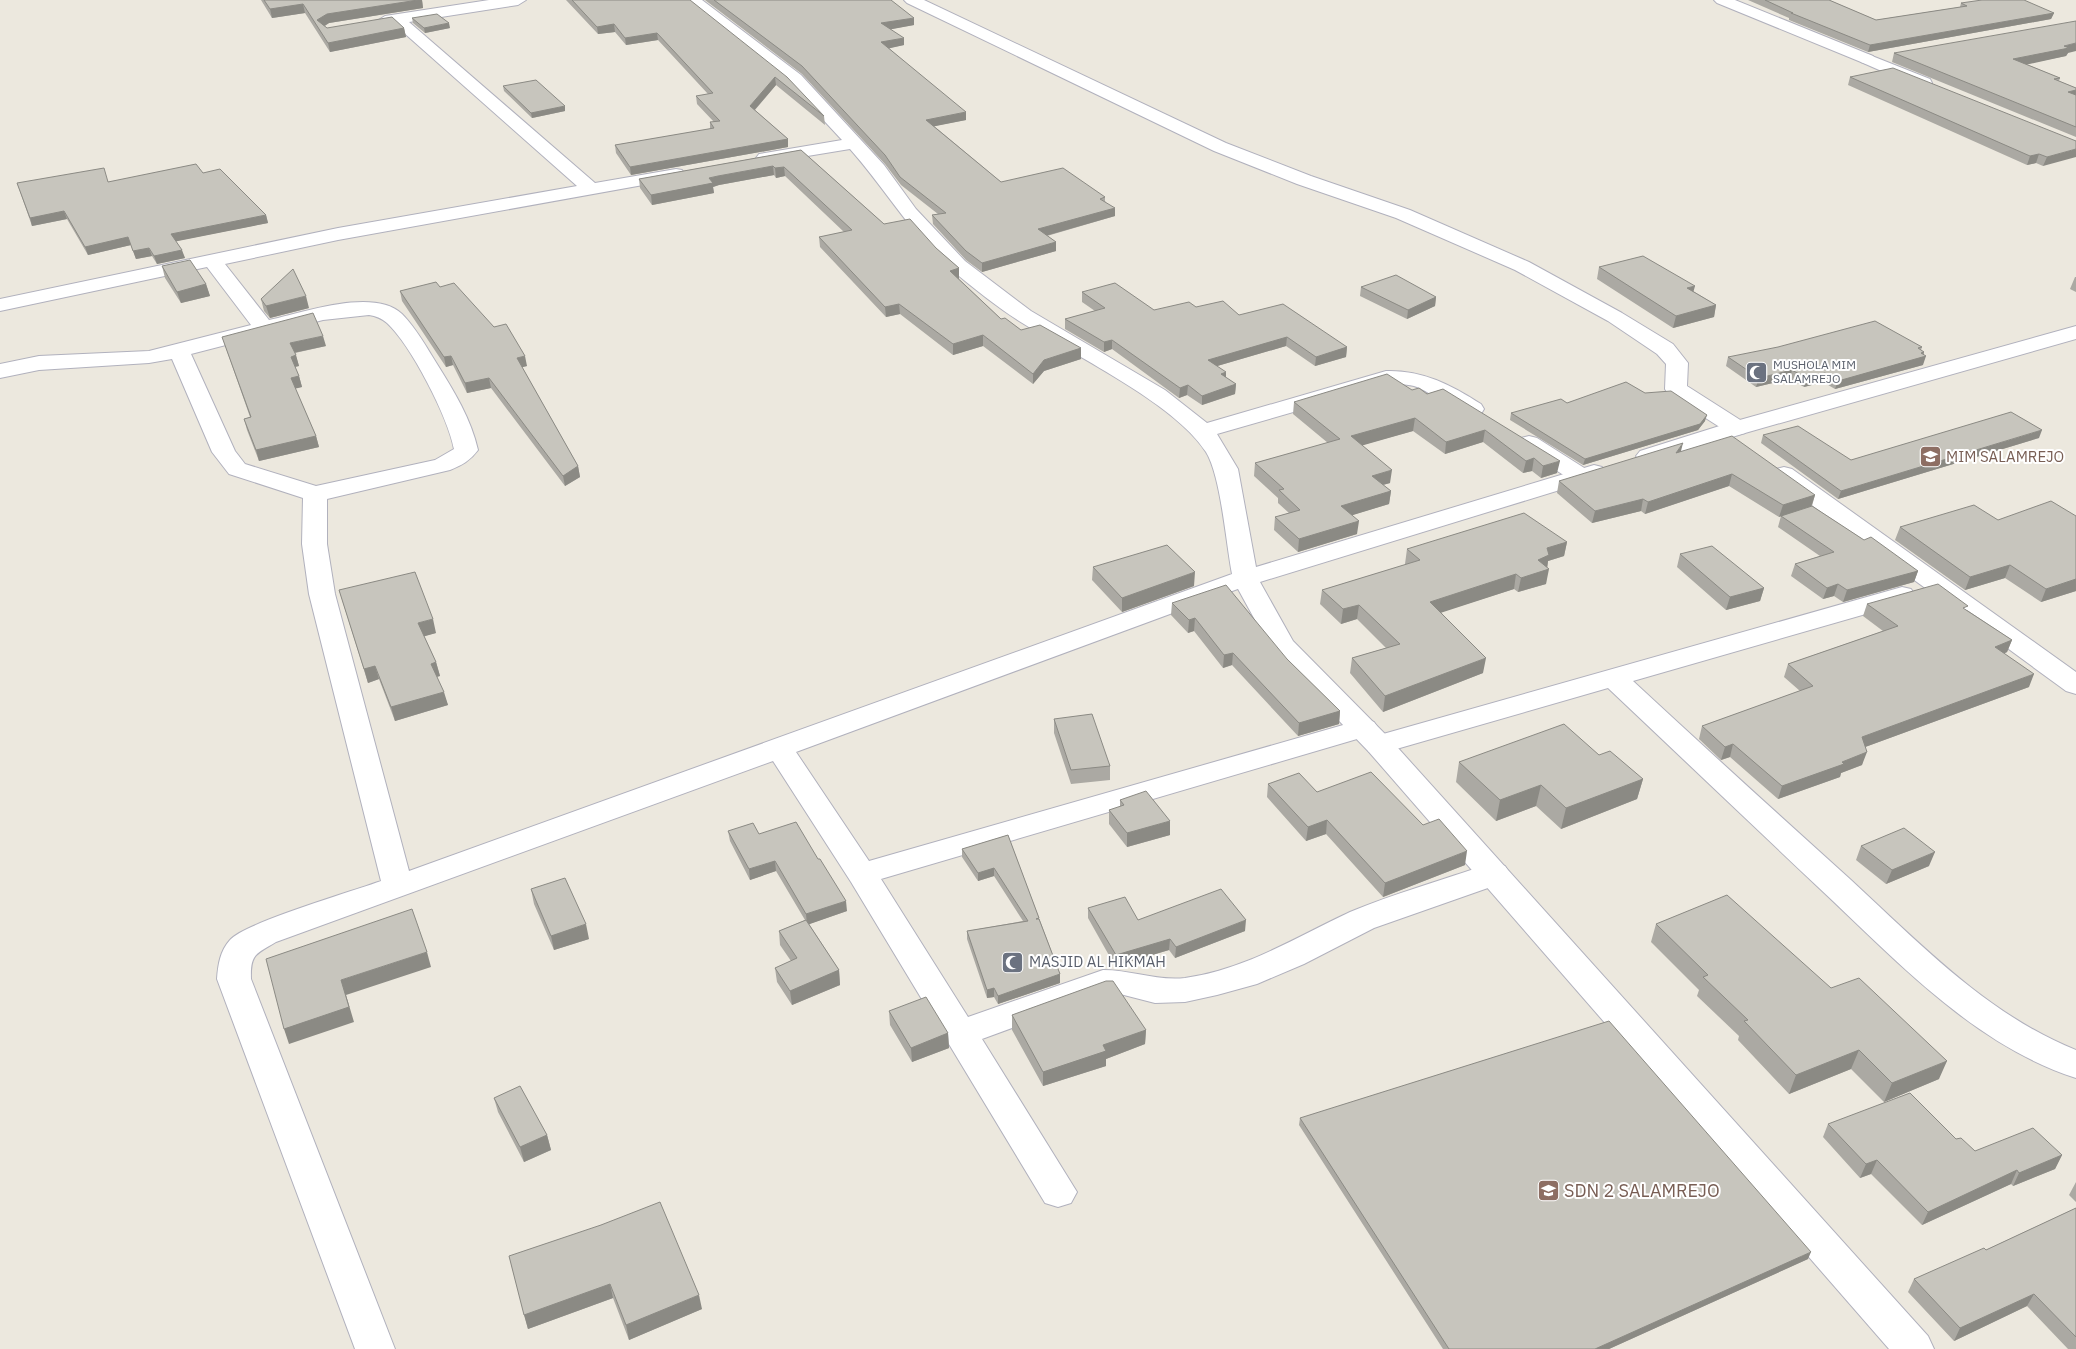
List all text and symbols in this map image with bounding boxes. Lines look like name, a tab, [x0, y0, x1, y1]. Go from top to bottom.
place label: MUSHOLA MIM SALAMREJO	[1773, 357, 1856, 386]
mosque icon: MUSHOLA MIM SALAMREJO	[1745, 360, 1769, 384]
school or university icon: MIM SALAMREJO	[1918, 445, 1942, 469]
place label: MIM SALAMREJO	[1946, 447, 2064, 466]
mosque icon: MASJID AL HIKMAH	[1001, 950, 1025, 974]
place label: MASJID AL HIKMAH	[1029, 952, 1166, 971]
school or university icon: SDN 2 SALAMREJO	[1536, 1179, 1560, 1203]
place label: SDN 2 SALAMREJO	[1564, 1179, 1720, 1202]

